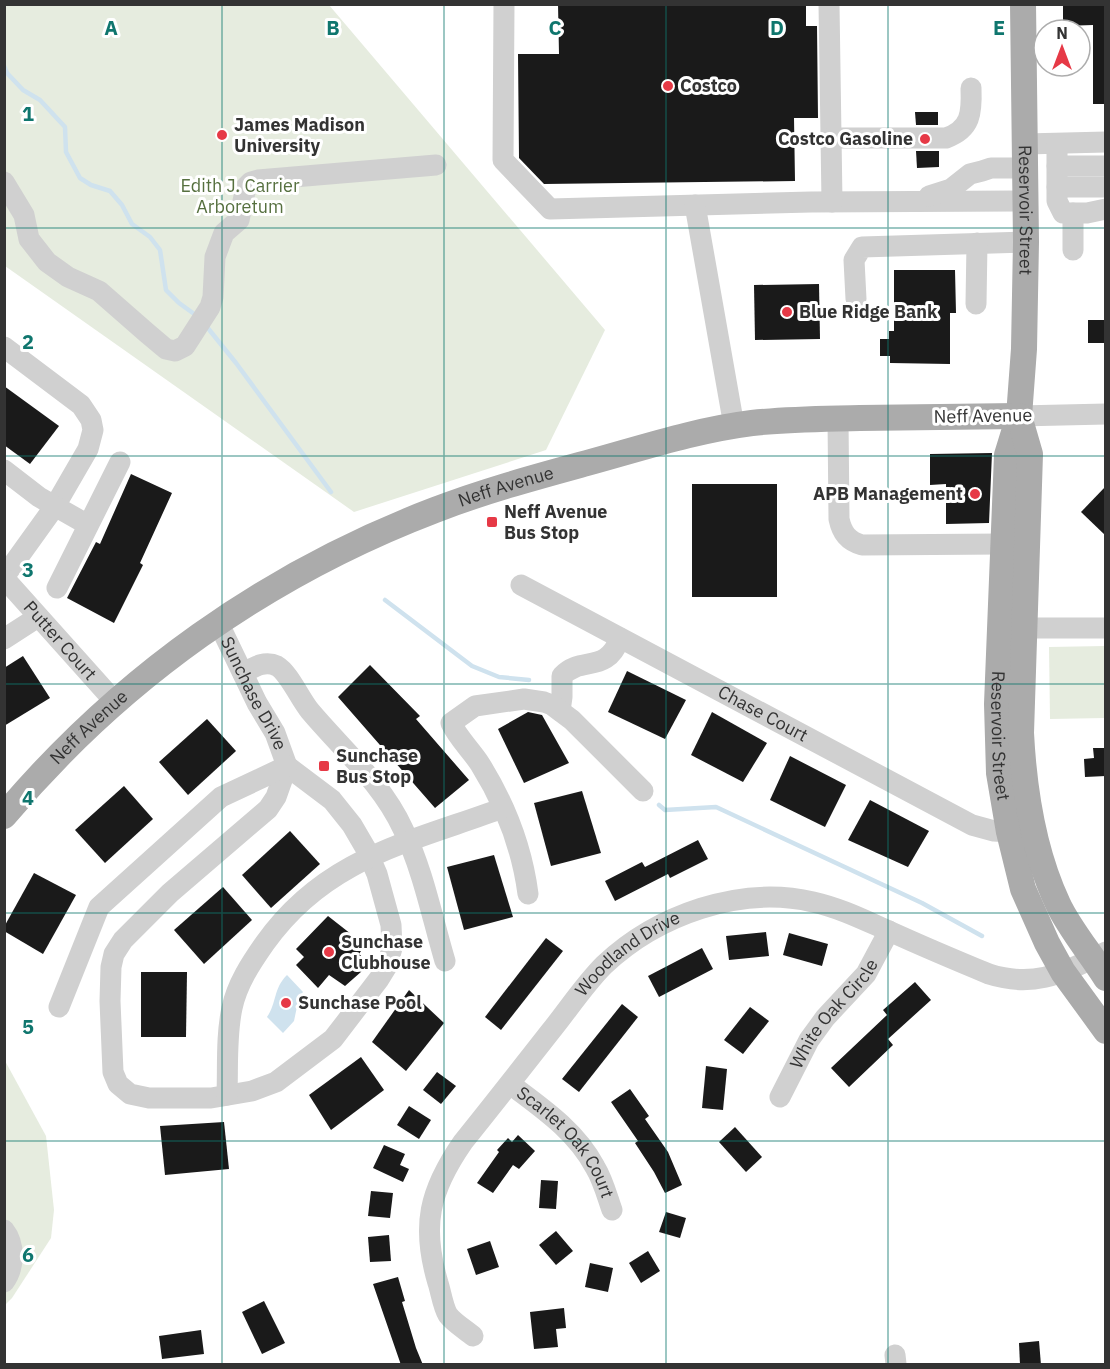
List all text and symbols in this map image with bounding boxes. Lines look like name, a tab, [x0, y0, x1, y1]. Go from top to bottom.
text: A	[104, 14, 118, 41]
text: B	[326, 14, 340, 41]
text: C	[548, 14, 562, 41]
text: D	[770, 14, 784, 41]
text: E	[993, 14, 1005, 41]
north arrow	[1032, 18, 1092, 78]
text: N	[1056, 23, 1068, 43]
place label: Costco	[680, 74, 737, 97]
marker: Costco	[661, 79, 675, 93]
text: 1	[22, 100, 34, 127]
place label: James Madison University	[234, 113, 365, 157]
place label: Costco Gasoline	[778, 127, 913, 150]
marker: James Madison University	[215, 128, 229, 142]
marker: Costco Gasoline	[918, 132, 932, 146]
street label: Reservoir Street	[1014, 145, 1038, 275]
park label: Edith J. Carrier Arboretum	[181, 174, 300, 218]
place label: Blue Ridge Bank	[799, 300, 938, 323]
marker: Blue Ridge Bank	[780, 305, 794, 319]
text: 2	[22, 328, 34, 355]
street label: Neff Avenue	[933, 403, 1033, 428]
street label: Neff Avenue	[455, 461, 556, 512]
place label: APB Management	[813, 482, 963, 505]
marker: APB Management	[968, 487, 982, 501]
place label: Neff Avenue Bus Stop	[504, 500, 607, 544]
marker: Neff Avenue Bus Stop	[485, 515, 499, 529]
text: 3	[22, 556, 34, 583]
street label: Putter Court	[19, 596, 102, 685]
street label: Sunchase Drive	[216, 633, 292, 753]
street label: Reservoir Street	[986, 670, 1015, 802]
street label: Chase Court	[714, 680, 812, 747]
street label: Neff Avenue	[45, 684, 132, 769]
place label: Sunchase Bus Stop	[336, 744, 418, 788]
marker: Sunchase Bus Stop	[317, 759, 331, 773]
text: 4	[22, 784, 34, 811]
street label: Woodland Drive	[570, 906, 683, 1001]
place label: Sunchase Clubhouse	[341, 930, 431, 974]
marker: Sunchase Clubhouse	[322, 945, 336, 959]
street label: White Oak Circle	[784, 955, 883, 1072]
place label: Sunchase Pool	[298, 991, 422, 1014]
marker: Sunchase Pool	[279, 996, 293, 1010]
text: 5	[22, 1013, 34, 1040]
street label: Scarlet Oak Court	[512, 1081, 619, 1201]
text: 6	[22, 1241, 34, 1268]

